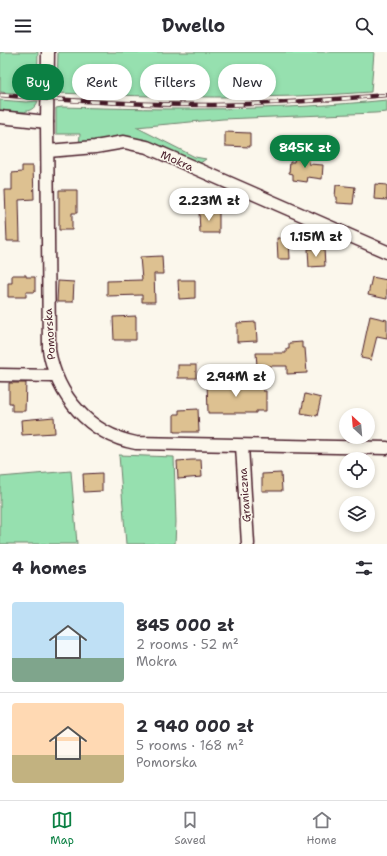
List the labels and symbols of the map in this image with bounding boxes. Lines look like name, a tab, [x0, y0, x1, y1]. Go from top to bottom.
pin: 845K zł	[268, 135, 342, 169]
street label: Mokra	[158, 147, 196, 175]
pin: 2.23M zł	[168, 188, 250, 222]
pin: 1.15M zł	[275, 224, 357, 258]
street label: Pomorska	[41, 308, 59, 360]
pin: 2.94M zł	[195, 364, 277, 398]
north arrow	[339, 408, 375, 444]
street label: Graniczna	[236, 467, 254, 523]

